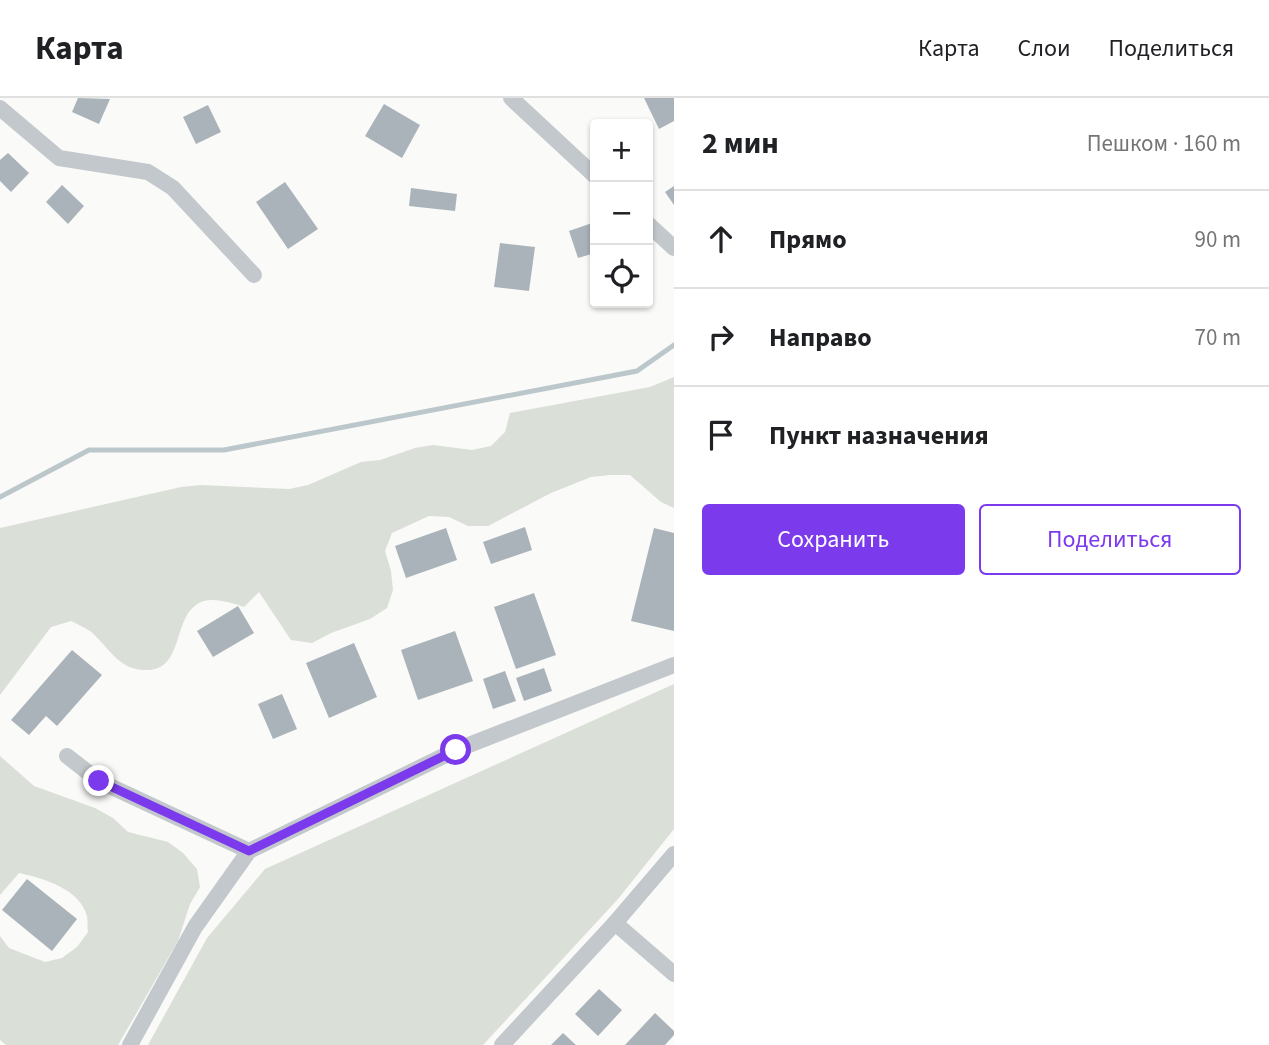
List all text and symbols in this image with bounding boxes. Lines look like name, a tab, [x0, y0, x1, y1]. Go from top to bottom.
text: Карта	[35, 25, 124, 72]
text: Карта	[918, 31, 980, 66]
text: Слои	[1018, 31, 1071, 66]
text: Поделиться	[1109, 31, 1234, 66]
map controls	[590, 119, 653, 308]
button: +	[590, 119, 653, 182]
text: 2 мин	[702, 122, 779, 165]
text: Пешком · 160 m	[1087, 127, 1241, 160]
button: −	[590, 182, 653, 245]
icon: ahead	[702, 220, 740, 258]
text: Прямо	[769, 221, 847, 258]
text: 90 m	[1194, 223, 1241, 256]
button: locate	[590, 245, 653, 308]
icon: right	[702, 318, 740, 356]
text: Направо	[769, 319, 872, 356]
text: 70 m	[1194, 321, 1241, 354]
icon: arrive	[702, 416, 740, 454]
text: Пункт назначения	[769, 417, 989, 454]
button: Сохранить	[702, 504, 965, 575]
button: Поделиться	[979, 504, 1241, 575]
route start	[440, 734, 471, 765]
route end	[83, 765, 114, 796]

